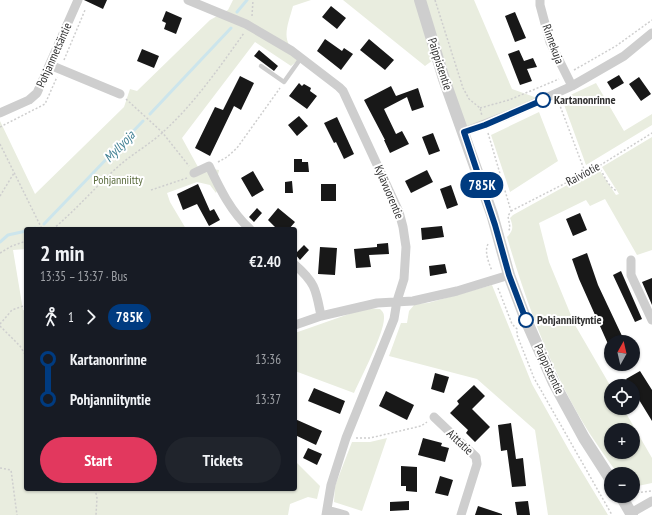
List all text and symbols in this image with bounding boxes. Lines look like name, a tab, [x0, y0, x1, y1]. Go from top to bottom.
street label: Pohjanmetsäntie	[33, 20, 74, 89]
street label: Rinnekuja	[539, 22, 568, 66]
street label: Paippistentie	[425, 36, 456, 92]
marker: Kartanonrinne	[535, 92, 551, 108]
place label: Kartanonrinne	[554, 92, 616, 107]
water label: Myllyoja	[100, 126, 139, 166]
street label: Raiviotie	[563, 158, 602, 189]
street label: Kylävuorentie	[371, 163, 408, 221]
park label: Pohjanniitty	[93, 172, 143, 187]
line badge: 785K	[454, 172, 510, 198]
text: 785K	[468, 176, 496, 194]
text: 2 min	[40, 239, 84, 267]
text: €2.40	[249, 252, 281, 271]
text: 13:35 – 13:37 · Bus	[40, 268, 127, 285]
icon: walk	[40, 306, 62, 328]
icon: forward	[80, 306, 102, 328]
text: 785K	[116, 308, 143, 326]
text: 1	[68, 309, 74, 326]
marker: Pohjanniityntie	[518, 312, 534, 328]
place label: Pohjanniityntie	[537, 312, 602, 327]
north arrow	[604, 335, 640, 371]
map controls	[604, 335, 640, 503]
street label: Paippistentie	[531, 341, 568, 396]
text: Kartanonrinne	[70, 350, 147, 369]
text: 13:36	[255, 351, 281, 368]
button: locate	[604, 379, 640, 415]
text: Pohjanniityntie	[70, 390, 151, 409]
text: 13:37	[255, 391, 281, 408]
button: +	[604, 423, 640, 459]
street label: Aittatie	[444, 426, 477, 458]
button: Start	[40, 437, 157, 483]
button: Tickets	[165, 437, 281, 483]
button: −	[604, 467, 640, 503]

